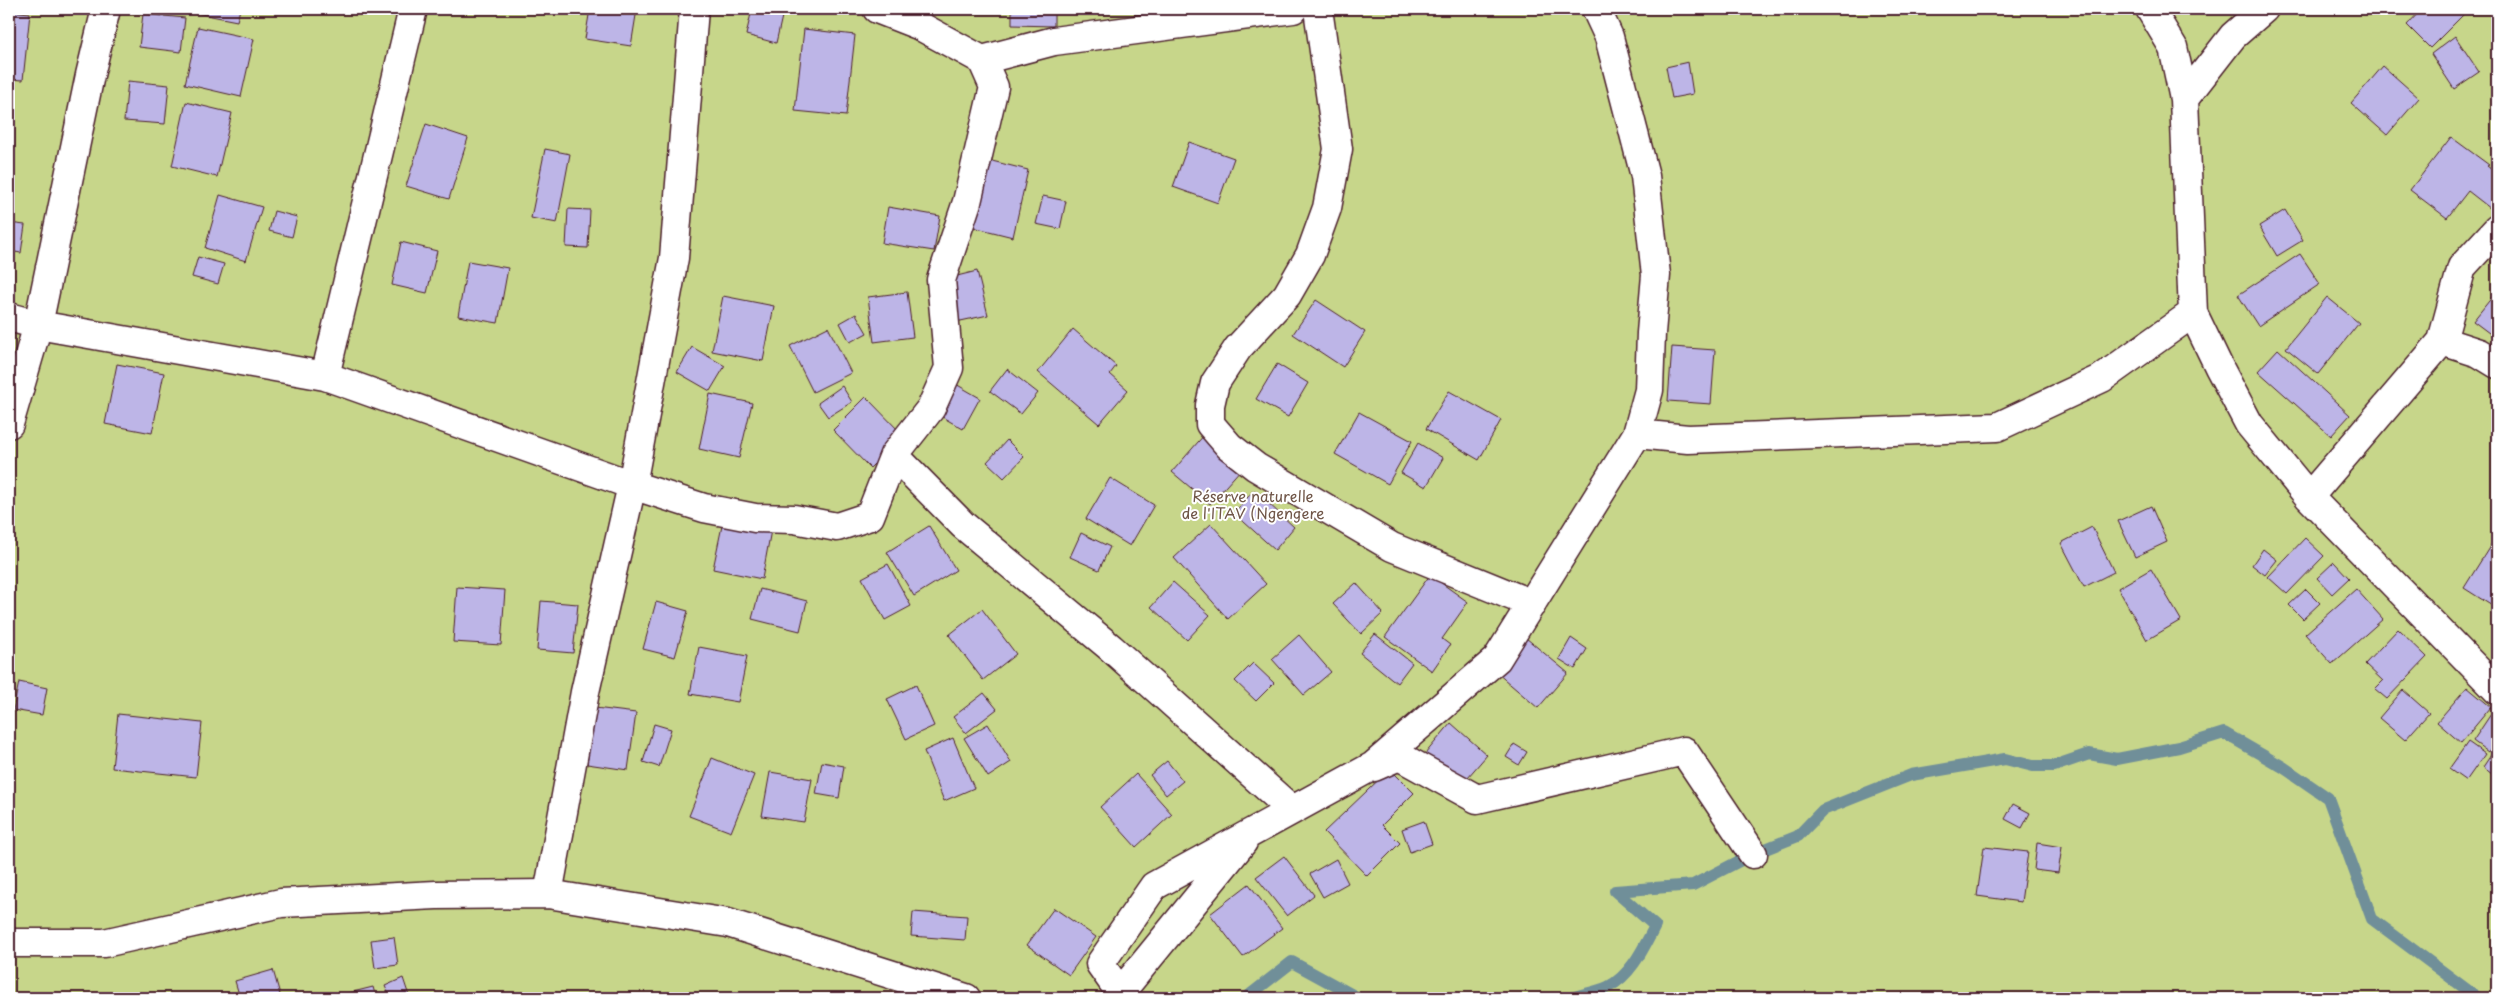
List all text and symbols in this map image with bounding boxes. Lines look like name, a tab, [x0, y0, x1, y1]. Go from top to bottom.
park label: Réserve naturelle de l'ITAV (Ngengere	[1182, 484, 1324, 524]

